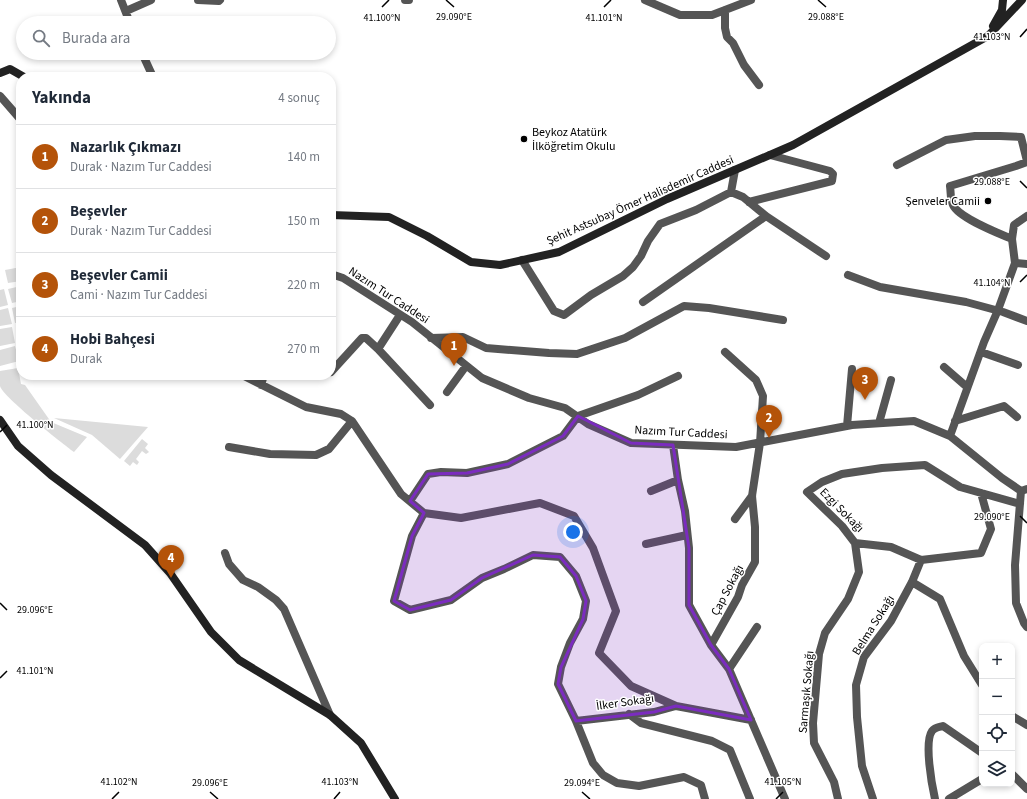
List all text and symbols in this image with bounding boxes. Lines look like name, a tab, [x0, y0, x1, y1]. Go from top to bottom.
text: 29.090°E	[436, 10, 472, 24]
text: 29.088°E	[808, 10, 844, 24]
text: 41.100°N	[363, 11, 401, 25]
text: 41.101°N	[585, 11, 623, 25]
search box	[16, 16, 336, 60]
icon: search	[30, 27, 52, 49]
text: Burada ara	[62, 28, 130, 49]
text: 41.103°N	[973, 30, 1011, 44]
text: Yakında	[32, 86, 91, 110]
text: 4 sonuç	[278, 89, 320, 107]
place label: Beykoz Atatürk İlköğretim Okulu	[532, 124, 616, 155]
marker: Beykoz Atatürk İlköğretim Okulu	[519, 134, 529, 144]
text: Nazarlık Çıkmazı	[70, 137, 181, 158]
text: 1	[42, 148, 48, 166]
text: 140 m	[287, 148, 320, 166]
street label: Şehit Astsubay Ömer Halisdemir Caddesi	[544, 151, 737, 250]
text: Durak · Nazım Tur Caddesi	[70, 158, 212, 176]
text: 29.088°E	[974, 175, 1010, 189]
place label: Şenveler Camii	[905, 193, 980, 210]
marker: Şenveler Camii	[983, 196, 993, 206]
text: Beşevler	[70, 201, 127, 222]
text: 2	[42, 212, 48, 230]
text: 150 m	[287, 212, 320, 230]
text: Durak · Nazım Tur Caddesi	[70, 222, 212, 240]
street label: Nazım Tur Caddesi	[345, 263, 433, 328]
text: Beşevler Camii	[70, 265, 168, 286]
text: 3	[42, 276, 48, 294]
text: 220 m	[287, 276, 320, 294]
text: 41.104°N	[973, 276, 1011, 290]
text: Cami · Nazım Tur Caddesi	[70, 286, 208, 304]
text: Hobi Bahçesi	[70, 329, 155, 350]
pin: 1	[441, 333, 467, 366]
text: 4	[42, 340, 48, 358]
text: 270 m	[287, 340, 320, 358]
text: Durak	[70, 350, 102, 368]
pin: 3	[852, 367, 878, 400]
pin: 2	[756, 405, 782, 438]
text: 41.100°N	[16, 418, 54, 432]
street label: Nazım Tur Caddesi	[634, 422, 728, 443]
street label: Ezgi Sokağı	[816, 484, 868, 536]
text: 29.090°E	[974, 510, 1010, 524]
your location	[563, 522, 583, 542]
pin: 4	[158, 545, 184, 578]
street label: Çap Sokağı	[707, 562, 748, 619]
street label: Belma Sokağı	[848, 592, 899, 659]
text: 29.096°E	[17, 603, 53, 617]
map controls	[979, 643, 1015, 787]
button: +	[979, 643, 1015, 679]
street label: Sarmaşık Sokağı	[794, 650, 819, 734]
text: 41.101°N	[16, 664, 54, 678]
button: −	[979, 679, 1015, 715]
street label: İlker Sokağı	[595, 690, 655, 715]
button: locate	[979, 715, 1015, 751]
button: layers	[979, 751, 1015, 787]
text: 41.102°N	[100, 775, 138, 789]
text: 41.103°N	[321, 775, 359, 789]
text: 41.105°N	[764, 775, 802, 789]
text: 29.096°E	[192, 776, 228, 790]
text: 29.094°E	[564, 776, 600, 790]

